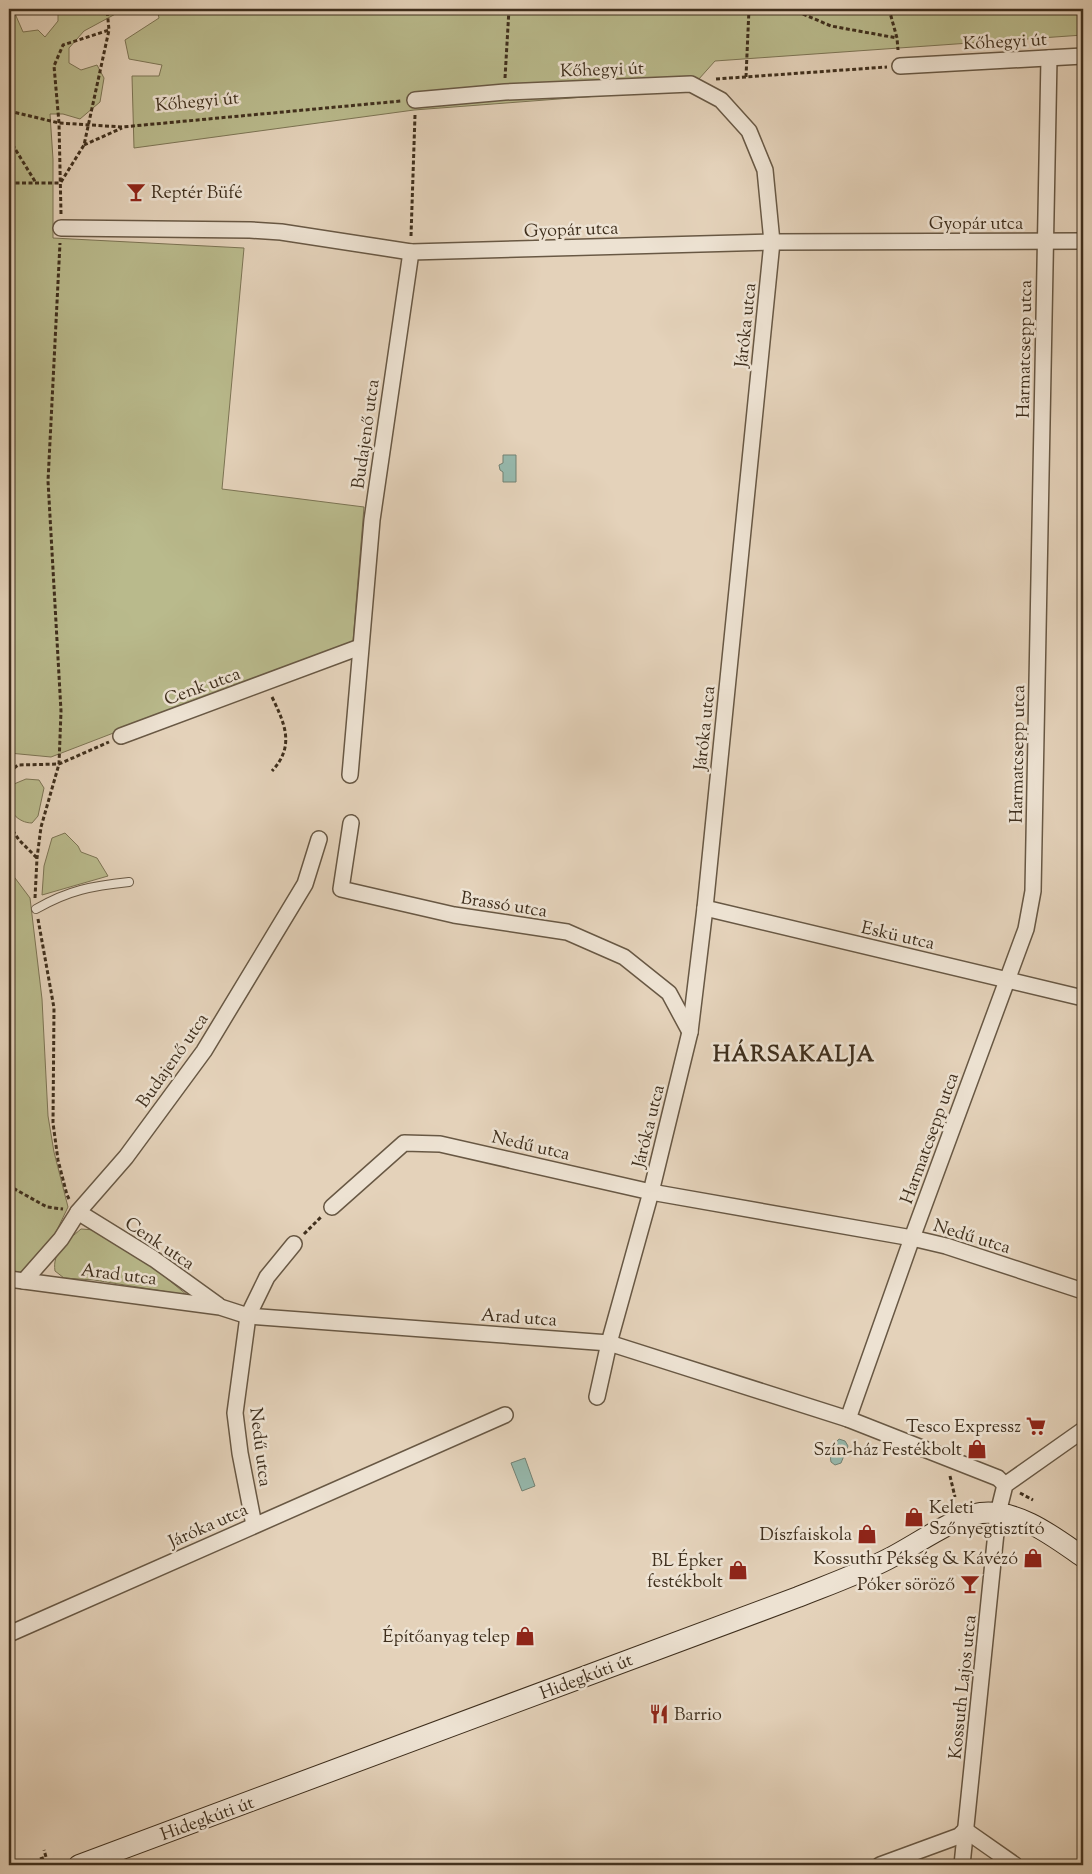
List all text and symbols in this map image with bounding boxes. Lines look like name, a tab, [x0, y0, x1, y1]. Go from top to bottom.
street label: Kőhegyi út	[962, 28, 1048, 58]
street label: Kőhegyi út	[560, 57, 644, 85]
street label: Kőhegyi út	[154, 86, 240, 120]
bar icon: Reptér Büfé	[125, 181, 147, 203]
place label: Reptér Büfé	[151, 181, 243, 207]
street label: Gyopár utca	[929, 212, 1023, 238]
street label: Gyopár utca	[523, 216, 619, 246]
street label: Harmatcsepp utca	[1012, 280, 1040, 418]
street label: Járóka utca	[730, 282, 764, 370]
street label: Budajenő utca	[346, 378, 388, 491]
street label: Cenk utca	[161, 662, 245, 714]
street label: Járóka utca	[689, 685, 723, 773]
street label: Harmatcsepp utca	[1005, 685, 1033, 823]
street label: Brassó utca	[459, 886, 549, 926]
street label: Eskü utca	[858, 916, 937, 958]
street label: Budajenő utca	[131, 1008, 216, 1114]
district label: HÁRSAKALJA	[713, 1039, 875, 1072]
street label: Harmatcsepp utca	[895, 1069, 967, 1208]
street label: Járóka utca	[627, 1082, 673, 1172]
street label: Nedű utca	[489, 1125, 572, 1169]
street label: Cenk utca	[119, 1212, 199, 1278]
street label: Nedű utca	[930, 1214, 1013, 1262]
street label: Arad utca	[79, 1258, 158, 1294]
street label: Arad utca	[480, 1303, 558, 1335]
street label: Nedű utca	[241, 1406, 277, 1488]
place label: Tesco Expressz	[906, 1415, 1021, 1441]
supermarket icon: Tesco Expressz	[1025, 1415, 1047, 1437]
place label: Szín-ház Festékbolt	[814, 1438, 962, 1464]
shop icon: Szín-ház Festékbolt	[966, 1438, 988, 1460]
place label: Keleti Szőnyegtisztító	[929, 1496, 1045, 1543]
street label: Járóka utca	[164, 1498, 253, 1556]
shop icon: Keleti Szőnyegtisztító	[903, 1506, 925, 1528]
place label: Díszfaiskola	[760, 1523, 852, 1549]
shop icon: Díszfaiskola	[856, 1523, 878, 1545]
place label: Kossuth1 Pékség & Kávézó	[813, 1547, 1018, 1573]
shop icon: Kossuth1 Pékség & Kávézó	[1022, 1547, 1044, 1569]
place label: BL Épker festékbolt	[647, 1549, 723, 1596]
shop icon: BL Épker festékbolt	[727, 1559, 749, 1581]
place label: Póker söröző	[857, 1573, 955, 1599]
bar icon: Póker söröző	[959, 1573, 981, 1595]
street label: Kossuth Lajos utca	[943, 1614, 984, 1761]
place label: Építőanyag telep	[383, 1625, 510, 1651]
shop icon: Építőanyag telep	[514, 1625, 536, 1647]
street label: Hidegkúti út	[536, 1648, 637, 1708]
restaurant icon: Barrio	[648, 1703, 670, 1725]
place label: Barrio	[674, 1703, 722, 1729]
street label: Hidegkúti út	[157, 1791, 258, 1849]

